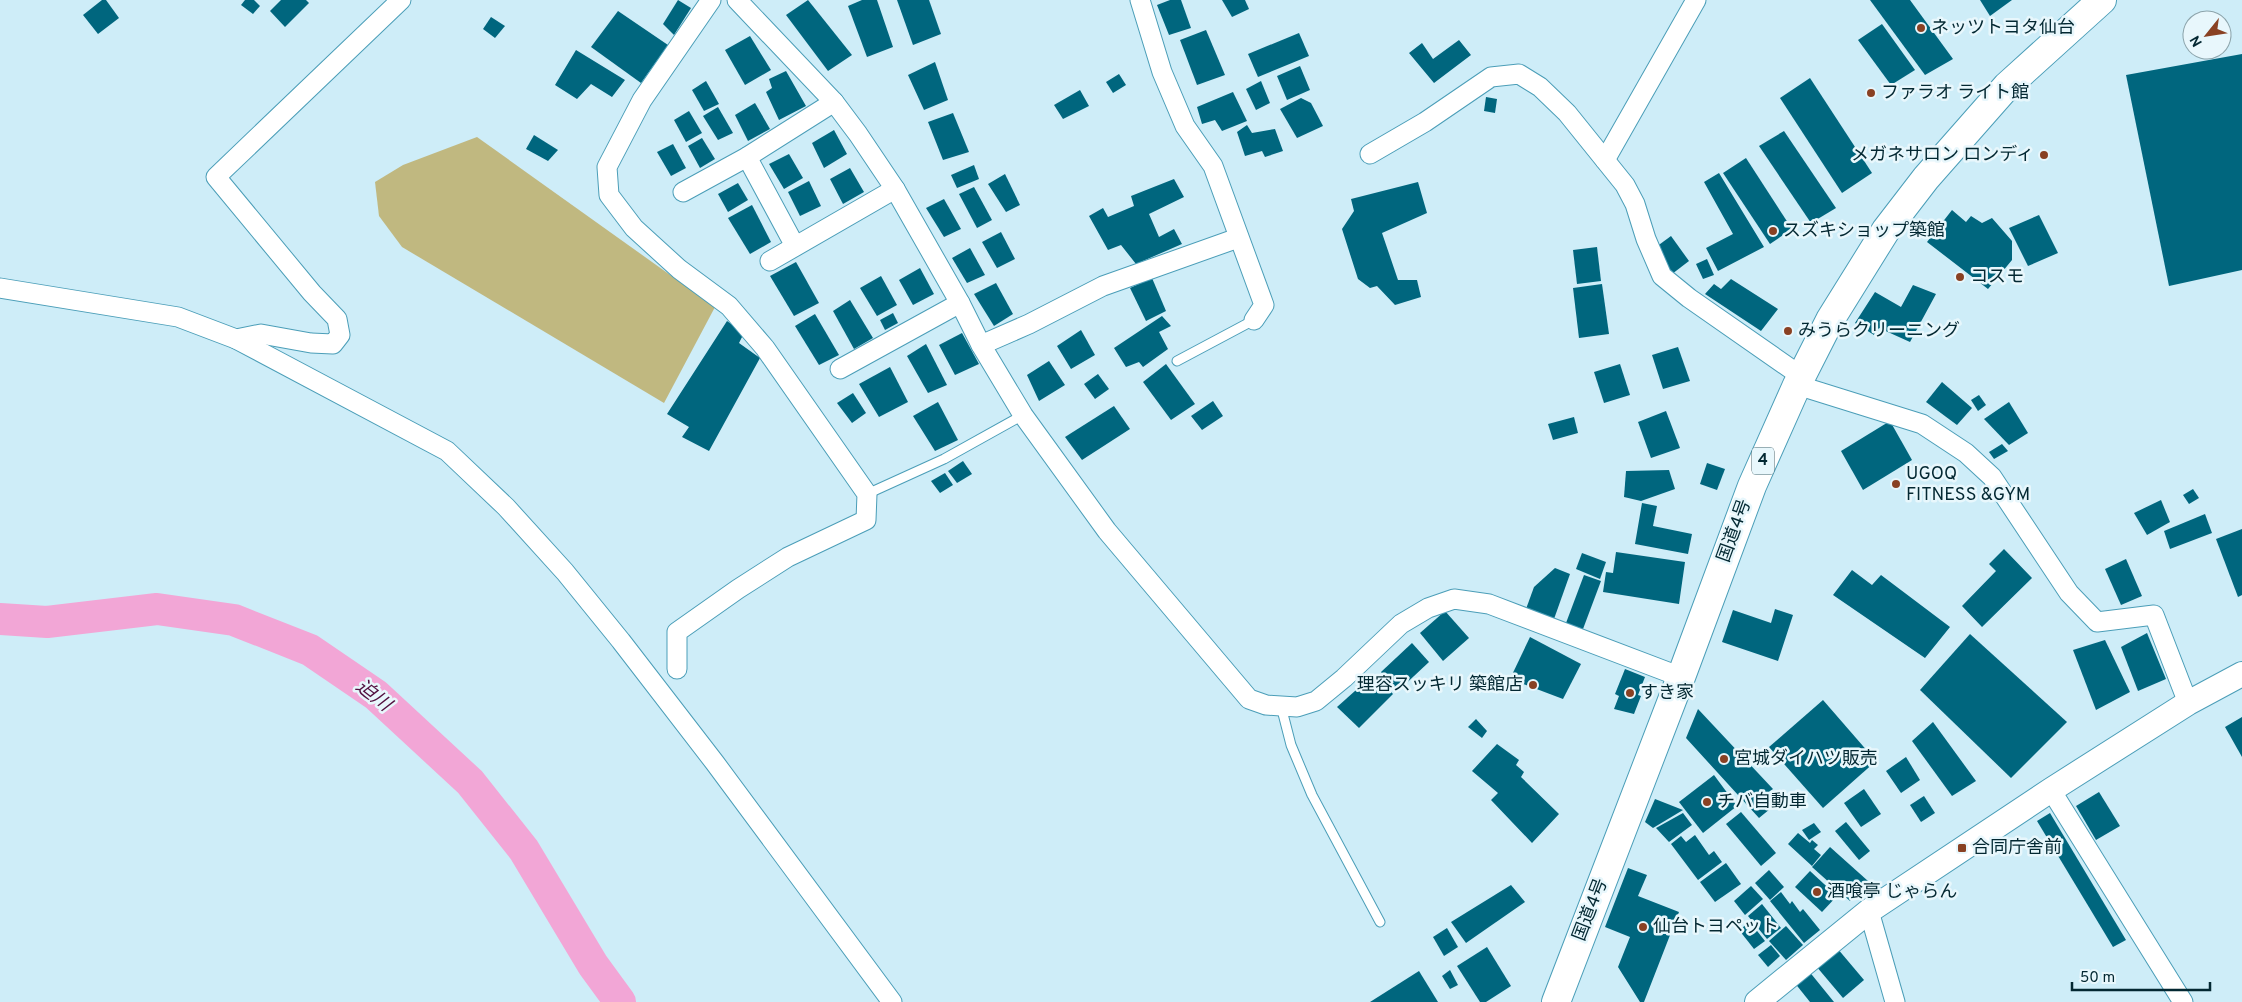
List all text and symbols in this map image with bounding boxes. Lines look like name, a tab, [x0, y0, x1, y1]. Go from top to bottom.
north arrow	[2182, 10, 2232, 60]
place label: ネッツトヨタ仙台	[1931, 17, 2075, 40]
marker: ネッツトヨタ仙台	[1915, 22, 1927, 34]
text: N	[2187, 32, 2207, 49]
place label: ファラオ ライト館	[1881, 82, 2029, 105]
marker: ファラオ ライト館	[1865, 87, 1877, 99]
place label: メガネサロン ロンディ	[1851, 144, 2034, 167]
marker: メガネサロン ロンディ	[2038, 149, 2050, 161]
place label: スズキショップ築館	[1783, 220, 1945, 243]
marker: スズキショップ築館	[1767, 225, 1779, 237]
place label: コスモ	[1970, 266, 2024, 289]
marker: コスモ	[1954, 271, 1966, 283]
place label: みうらクリーニング	[1798, 320, 1960, 343]
marker: みうらクリーニング	[1782, 325, 1794, 337]
road number: 4	[1752, 448, 1774, 474]
place label: UGOQ FITNESS &GYM	[1906, 463, 2030, 507]
marker: UGOQ FITNESS &GYM	[1890, 478, 1902, 490]
street label: 国道4号	[1713, 496, 1757, 566]
place label: 理容スッキリ 築館店	[1357, 674, 1523, 697]
water label: 迫川	[351, 675, 397, 718]
marker: 理容スッキリ 築館店	[1527, 679, 1539, 691]
place label: すき家	[1640, 682, 1694, 705]
marker: すき家	[1624, 687, 1636, 699]
place label: 宮城ダイハツ販売	[1734, 748, 1878, 771]
marker: 宮城ダイハツ販売	[1718, 753, 1730, 765]
place label: チバ自動車	[1717, 791, 1807, 814]
marker: チバ自動車	[1701, 796, 1713, 808]
place label: 合同庁舎前	[1972, 837, 2062, 860]
marker: 合同庁舎前	[1956, 842, 1968, 854]
street label: 国道4号	[1569, 875, 1613, 945]
place label: 酒喰亭 じゃらん	[1827, 881, 1957, 904]
marker: 酒喰亭 じゃらん	[1811, 886, 1823, 898]
place label: 仙台トヨペット	[1653, 916, 1779, 939]
marker: 仙台トヨペット	[1637, 921, 1649, 933]
scale bar	[2072, 960, 2210, 992]
text: 50 m	[2080, 969, 2115, 988]

